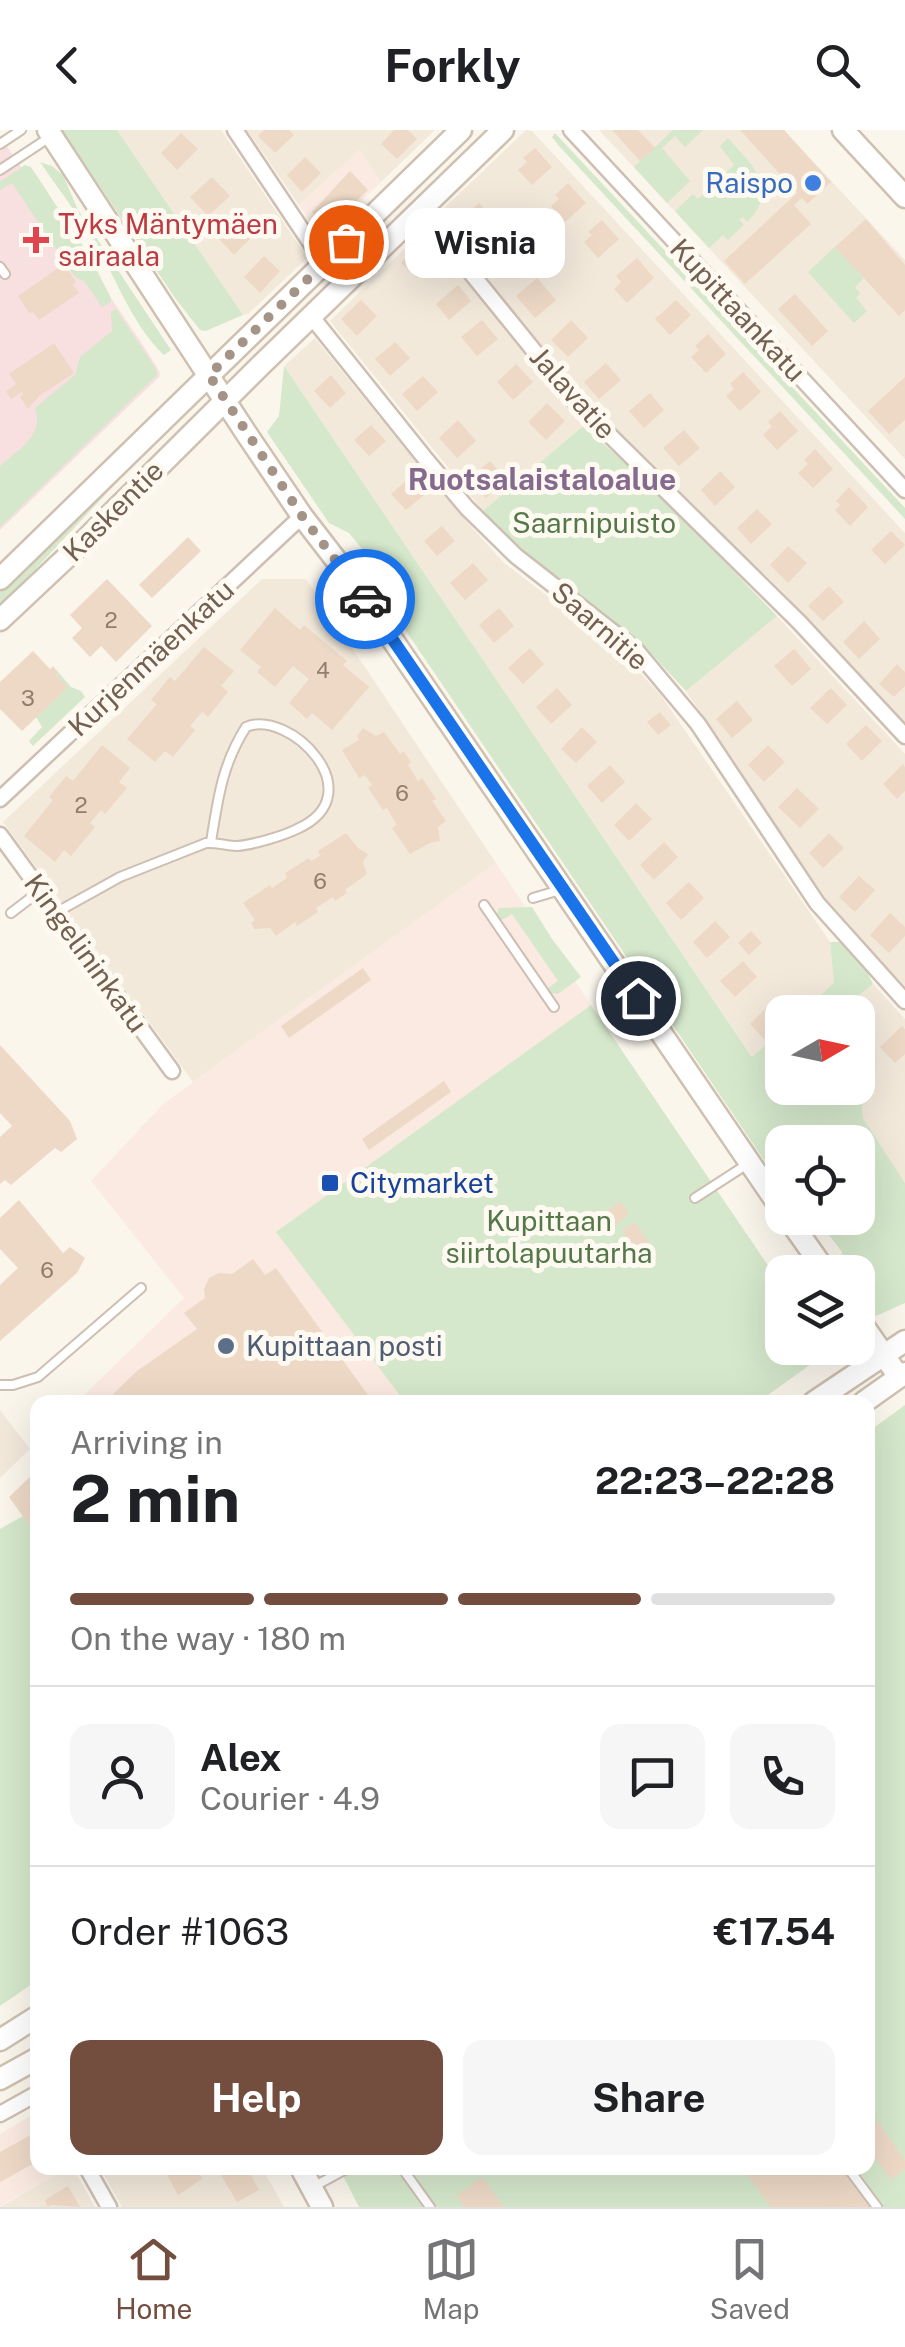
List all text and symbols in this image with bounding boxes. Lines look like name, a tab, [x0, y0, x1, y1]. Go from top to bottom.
icon: back	[40, 38, 95, 93]
icon: search	[810, 38, 865, 93]
text: Forkly	[384, 39, 521, 92]
place label: Raispo	[705, 166, 793, 199]
marker: Raispo	[802, 172, 824, 194]
pin	[304, 200, 389, 285]
place label: Tyks Mäntymäen sairaala	[58, 207, 278, 272]
callout: Wisnia	[406, 207, 566, 277]
icon: bag	[319, 215, 374, 270]
text: Wisnia	[434, 224, 536, 261]
marker: Tyks Mäntymäen sairaala	[23, 227, 49, 253]
street label: Kupittaankatu	[664, 232, 813, 388]
street label: Jalavatie	[524, 340, 623, 445]
street label: Kaskentie	[56, 454, 170, 568]
district label: Ruotsalaistaloalue	[408, 461, 676, 497]
park label: Saarnipuisto	[512, 506, 676, 539]
courier	[315, 549, 415, 649]
icon: car	[338, 572, 393, 627]
street label: Kurjenmäenkatu	[61, 573, 240, 743]
street label: Saarnitie	[545, 575, 655, 677]
house number: 2	[104, 607, 118, 633]
house number: 4	[316, 657, 330, 683]
house number: 3	[21, 685, 35, 711]
house number: 6	[395, 780, 409, 806]
house number: 2	[74, 792, 88, 818]
street label: Kingelininkatu	[18, 867, 155, 1038]
house number: 6	[313, 868, 327, 894]
pin	[596, 956, 681, 1041]
icon: home	[611, 971, 666, 1026]
north arrow	[765, 995, 875, 1105]
map controls	[765, 995, 875, 1365]
button: locate	[765, 1125, 875, 1235]
place label: Citymarket	[350, 1166, 494, 1199]
marker: Citymarket	[319, 1172, 341, 1194]
park label: Kupittaan siirtolapuutarha	[445, 1204, 653, 1269]
button: layers	[765, 1255, 875, 1365]
house number: 6	[40, 1257, 54, 1283]
place label: Kupittaan posti	[246, 1329, 443, 1362]
marker: Kupittaan posti	[215, 1335, 237, 1357]
text: Arriving in	[70, 1424, 223, 1461]
text: 22:23–22:28	[595, 1458, 835, 1503]
text: 2 min	[70, 1460, 240, 1537]
text: On the way · 180 m	[70, 1620, 346, 1657]
button: person	[70, 1724, 175, 1829]
button: chat	[600, 1724, 705, 1829]
button: phone	[730, 1724, 835, 1829]
text: Alex	[200, 1735, 282, 1780]
text: Courier · 4.9	[200, 1780, 380, 1817]
text: Order #1063	[70, 1909, 289, 1954]
text: €17.54	[714, 1909, 835, 1954]
button: Help	[70, 2040, 443, 2155]
button: Share	[463, 2040, 835, 2155]
tab: Home	[115, 2232, 192, 2325]
tab: Map	[423, 2232, 479, 2325]
tab: Saved	[710, 2232, 790, 2325]

